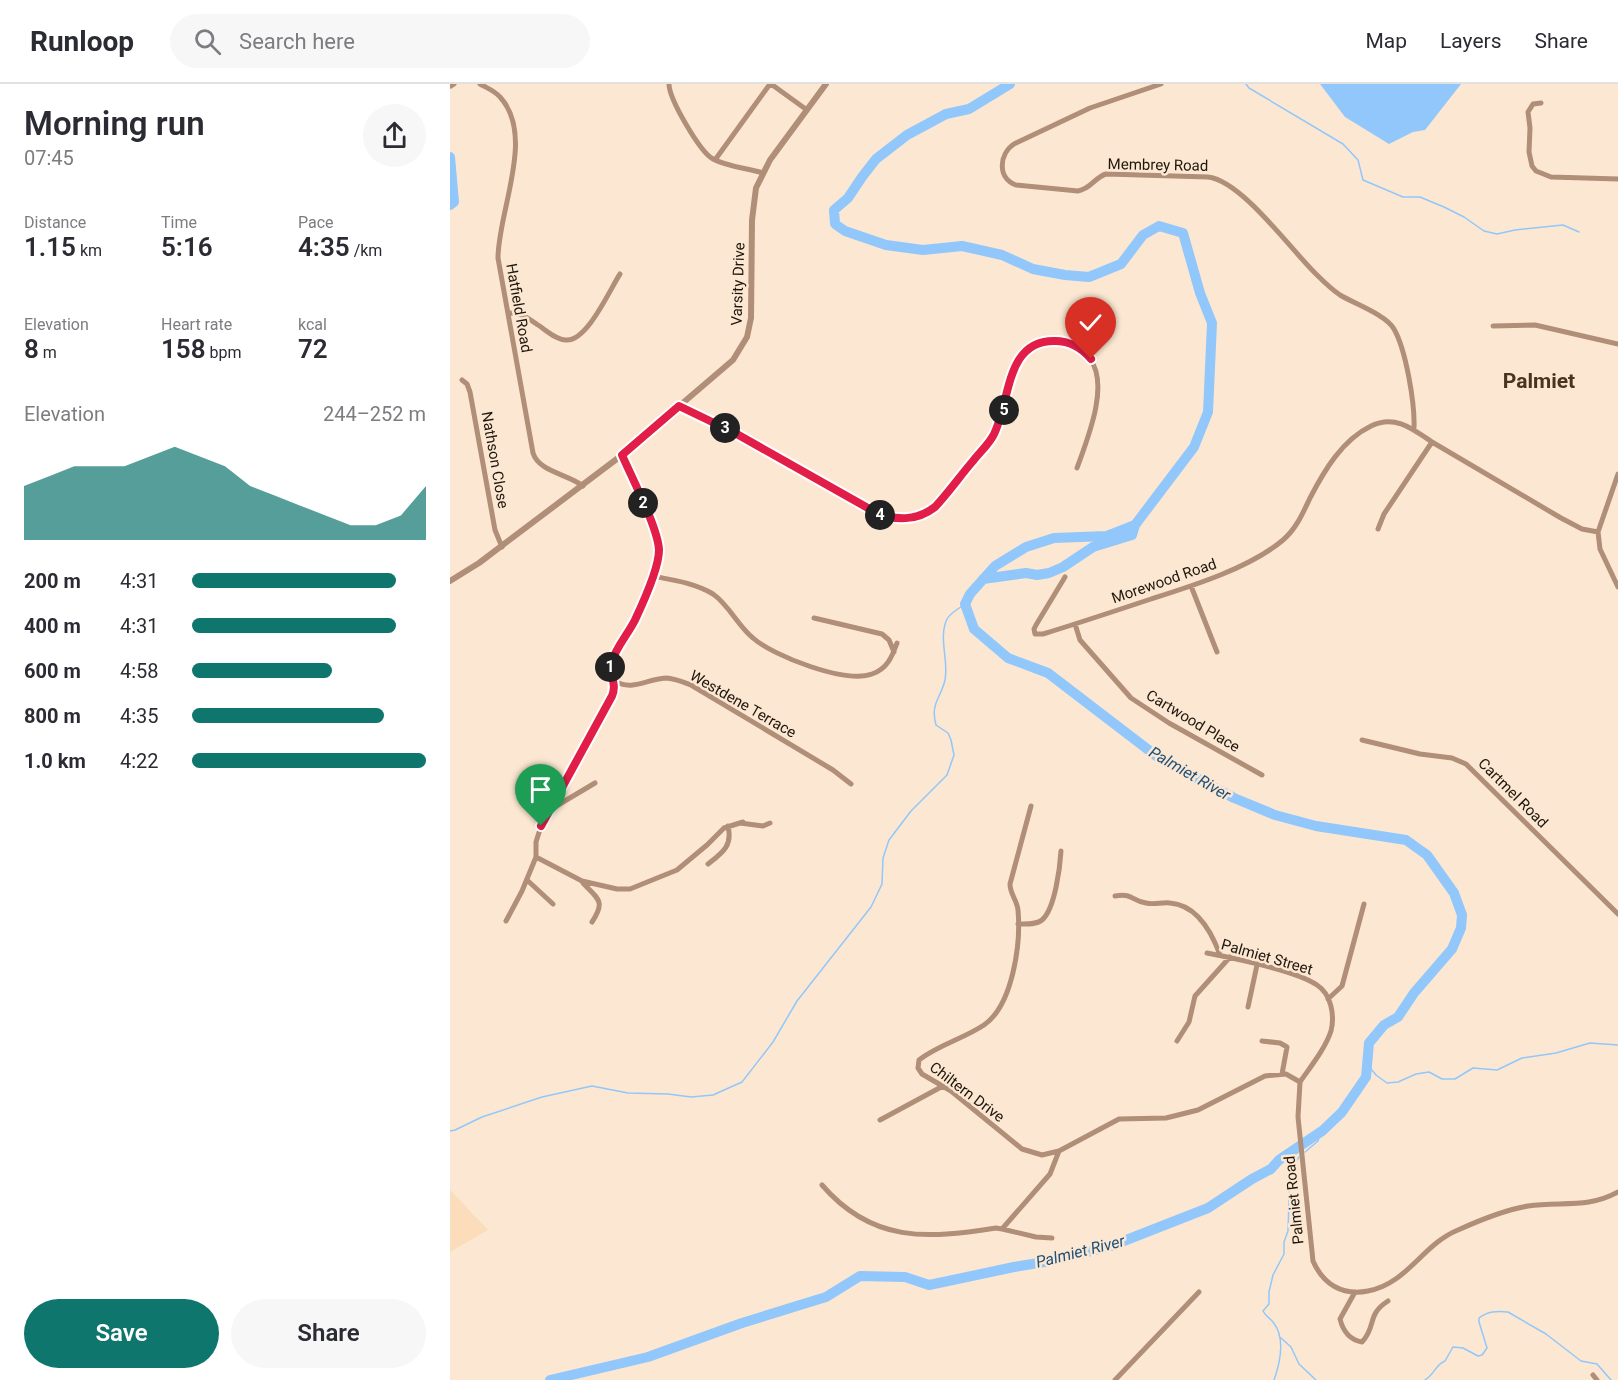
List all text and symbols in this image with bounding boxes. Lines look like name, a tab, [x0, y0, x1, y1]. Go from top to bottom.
search box	[170, 14, 590, 68]
text: Runloop	[30, 25, 134, 58]
icon: search	[191, 25, 224, 58]
text: Search here	[239, 29, 355, 54]
text: Map	[1365, 29, 1407, 53]
text: Layers	[1440, 29, 1501, 53]
text: Share	[1534, 29, 1588, 53]
text: Morning run	[24, 104, 205, 143]
button: share	[363, 104, 426, 167]
text: 07:45	[24, 146, 74, 170]
street label: Membrey Road	[1108, 155, 1208, 175]
text: Distance	[24, 213, 86, 232]
text: Time	[161, 213, 197, 232]
text: Pace	[298, 213, 334, 232]
text: 1.15	[24, 232, 76, 262]
text: 5:16	[161, 232, 213, 262]
text: 4:35	[298, 232, 350, 262]
text: km	[76, 241, 102, 260]
text: /km	[350, 241, 382, 260]
street label: Varsity Drive	[728, 242, 748, 326]
street label: Hatfield Road	[502, 262, 536, 354]
pin	[1065, 297, 1116, 359]
icon: check	[1074, 306, 1107, 339]
text: Elevation	[24, 315, 89, 334]
text: Heart rate	[161, 315, 232, 334]
text: kcal	[298, 315, 327, 334]
text: 8	[24, 334, 39, 364]
text: 158	[161, 334, 206, 364]
text: 72	[298, 334, 328, 364]
text: m	[39, 343, 57, 362]
text: bpm	[206, 343, 242, 362]
district label: Palmiet	[1503, 369, 1575, 393]
pin: 5	[989, 395, 1019, 425]
text: 5	[999, 400, 1009, 419]
text: Elevation	[24, 402, 105, 426]
text: 244–252 m	[323, 402, 426, 426]
street label: Nathson Close	[478, 410, 512, 510]
pin: 3	[710, 413, 740, 443]
text: 3	[720, 418, 730, 437]
pin: 2	[628, 488, 658, 518]
text: 2	[638, 493, 648, 512]
pin: 4	[865, 500, 895, 530]
text: 4	[875, 505, 885, 524]
street label: Morewood Road	[1109, 555, 1219, 607]
text: 200 m	[24, 569, 81, 593]
text: 4:31	[120, 569, 159, 593]
text: 400 m	[24, 614, 81, 638]
text: 4:31	[120, 614, 159, 638]
pin: 1	[595, 652, 625, 682]
text: 1	[605, 657, 615, 676]
text: 600 m	[24, 659, 81, 683]
text: 4:58	[120, 659, 159, 683]
street label: Westdene Terrace	[687, 666, 799, 742]
street label: Cartwood Place	[1143, 686, 1243, 756]
text: 800 m	[24, 704, 81, 728]
text: 4:35	[120, 704, 159, 728]
water label: Palmiet River	[1146, 743, 1234, 805]
text: 1.0 km	[24, 749, 86, 773]
text: 4:22	[120, 749, 159, 773]
street label: Cartmel Road	[1474, 754, 1552, 832]
pin	[515, 764, 566, 826]
icon: arrive	[524, 773, 557, 806]
street label: Palmiet Street	[1219, 935, 1315, 979]
street label: Chiltern Drive	[926, 1058, 1008, 1126]
street label: Palmiet Road	[1280, 1155, 1308, 1245]
water label: Palmiet River	[1034, 1231, 1127, 1272]
button: Save	[24, 1299, 219, 1368]
button: Share	[231, 1299, 426, 1368]

